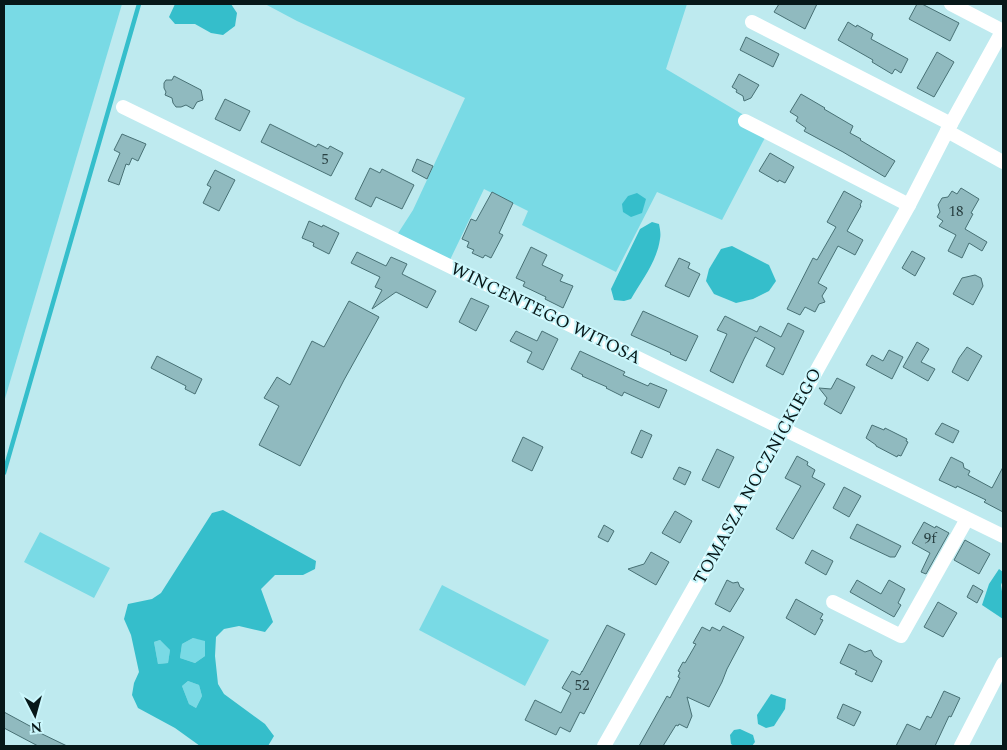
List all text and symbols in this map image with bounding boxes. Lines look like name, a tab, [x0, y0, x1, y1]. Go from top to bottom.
house number: 5	[321, 148, 329, 171]
house number: 18	[948, 200, 964, 223]
street label: WINCENTEGO WITOSA	[446, 255, 646, 371]
street label: TOMASZA NOCZNICKIEGO	[686, 363, 828, 590]
house number: 9f	[924, 527, 938, 550]
house number: 52	[574, 674, 590, 697]
north arrow	[10, 690, 60, 740]
text: N	[30, 716, 43, 738]

